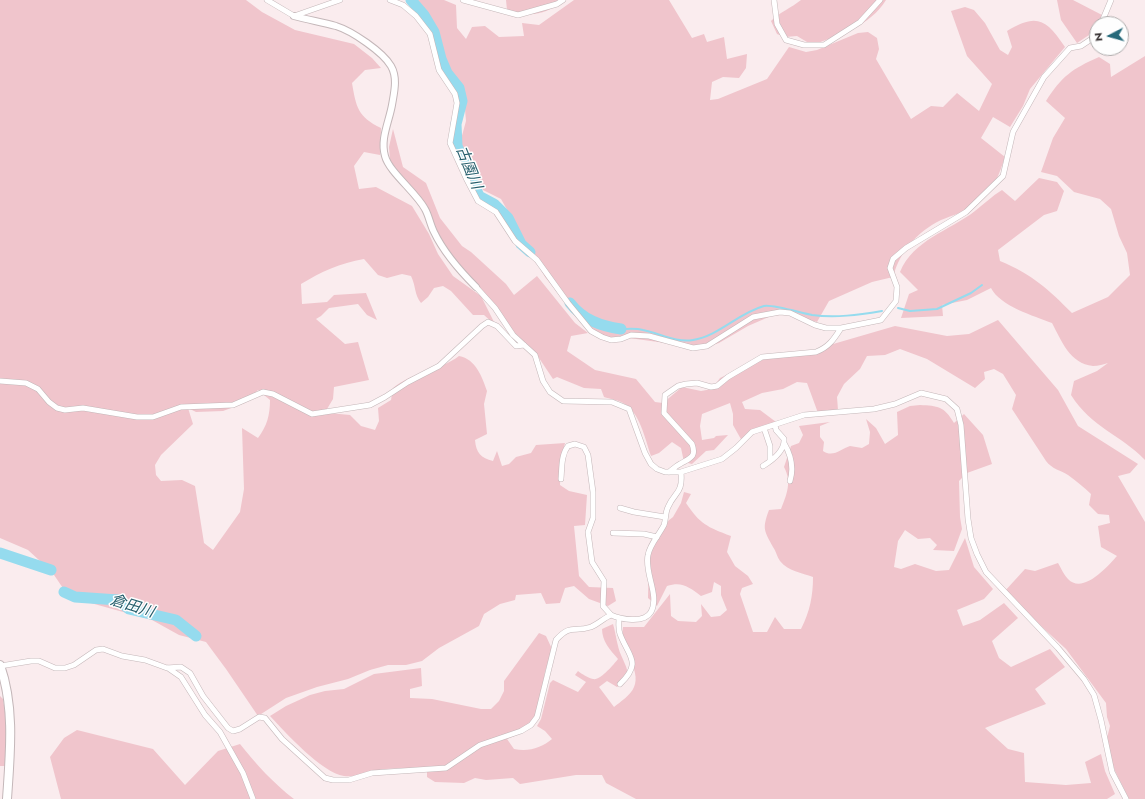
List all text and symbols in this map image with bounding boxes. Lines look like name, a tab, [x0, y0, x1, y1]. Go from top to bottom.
north arrow	[1089, 16, 1129, 56]
text: N	[1090, 32, 1106, 42]
water label: 古園川	[451, 144, 485, 192]
water label: 倉田川	[108, 592, 156, 622]

